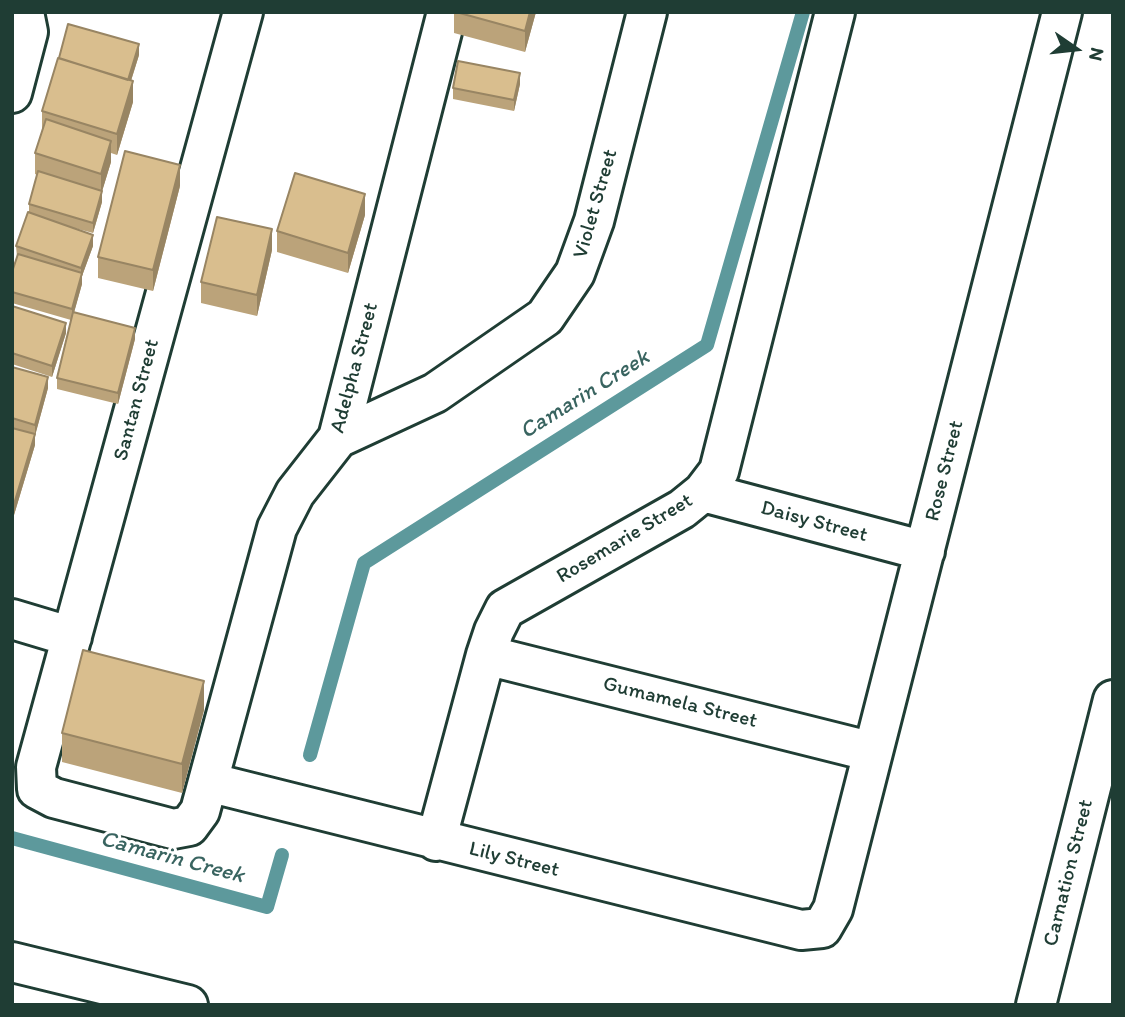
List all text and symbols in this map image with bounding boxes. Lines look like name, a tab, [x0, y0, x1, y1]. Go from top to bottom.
north arrow	[1041, 14, 1111, 84]
text: N	[1084, 45, 1110, 63]
street label: Violet Street	[568, 146, 624, 262]
street label: Adelpha Street	[326, 300, 384, 436]
street label: Santan Street	[109, 336, 165, 464]
water label: Camarin Creek	[515, 344, 655, 446]
street label: Rose Street	[920, 418, 970, 524]
street label: Rosemarie Street	[552, 488, 698, 590]
street label: Daisy Street	[758, 496, 870, 548]
street label: Gumamela Street	[600, 672, 760, 734]
street label: Carnation Street	[1039, 797, 1099, 949]
water label: Camarin Creek	[97, 826, 247, 890]
street label: Lily Street	[466, 837, 562, 883]

